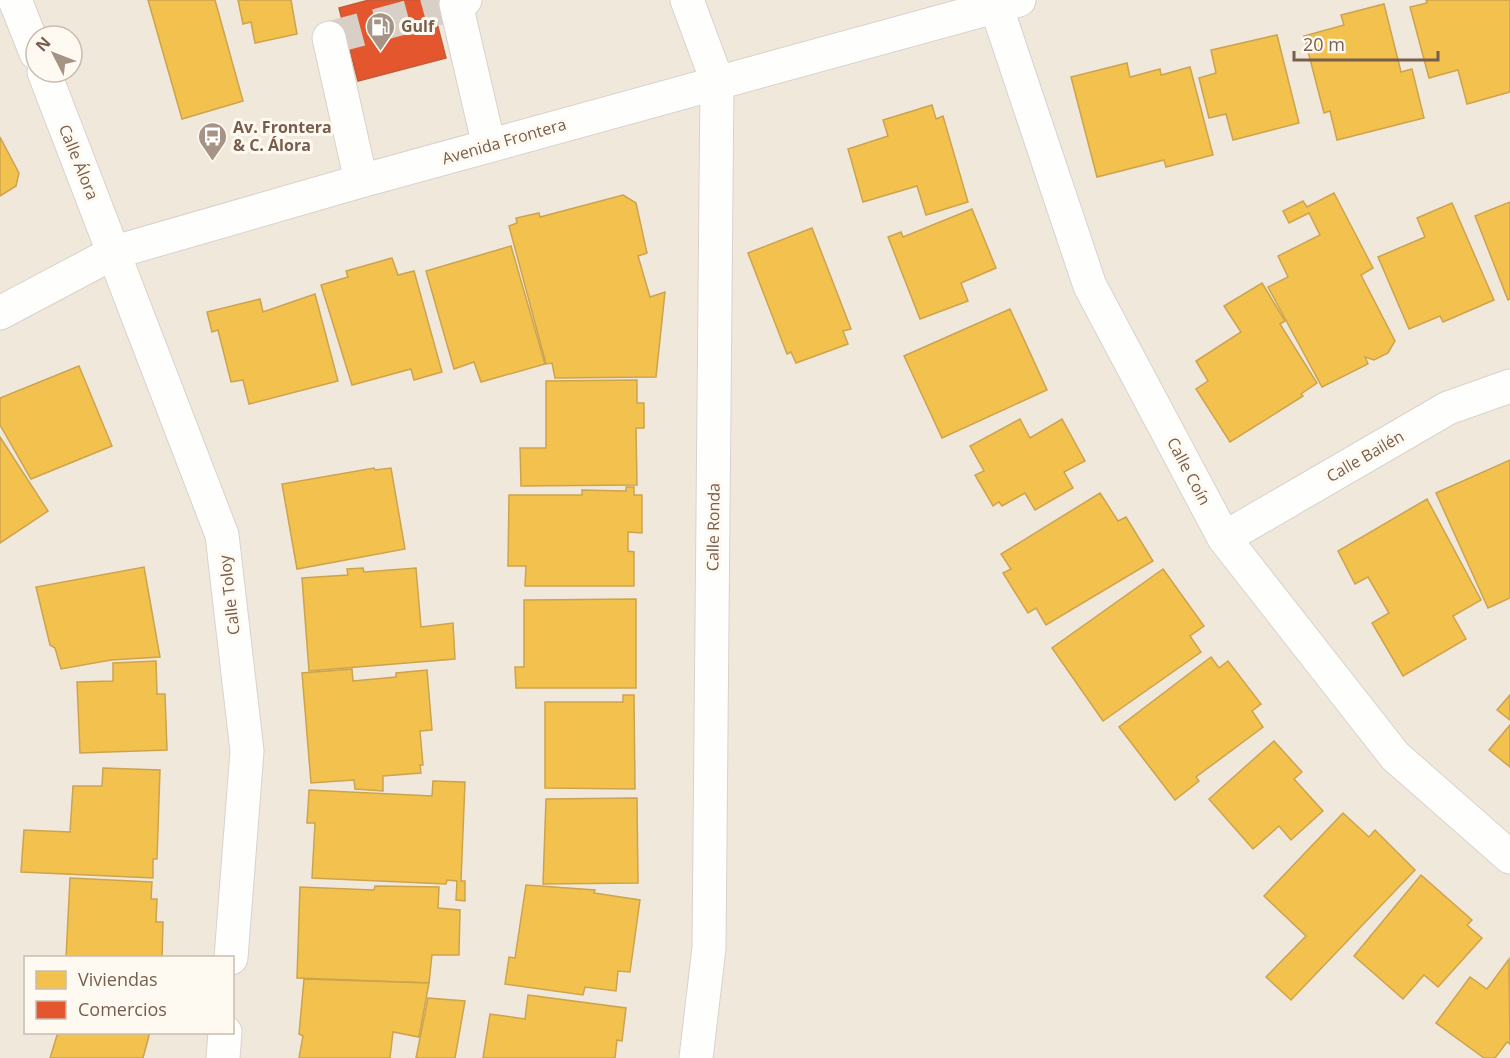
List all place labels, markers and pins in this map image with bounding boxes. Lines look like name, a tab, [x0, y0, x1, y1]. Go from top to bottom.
fuel station icon: Gulf	[364, 10, 396, 52]
place label: Gulf	[401, 15, 435, 37]
place label: Av. Frontera & C. Álora	[233, 116, 332, 156]
bus stop icon: Av. Frontera & C. Álora	[196, 120, 228, 162]

